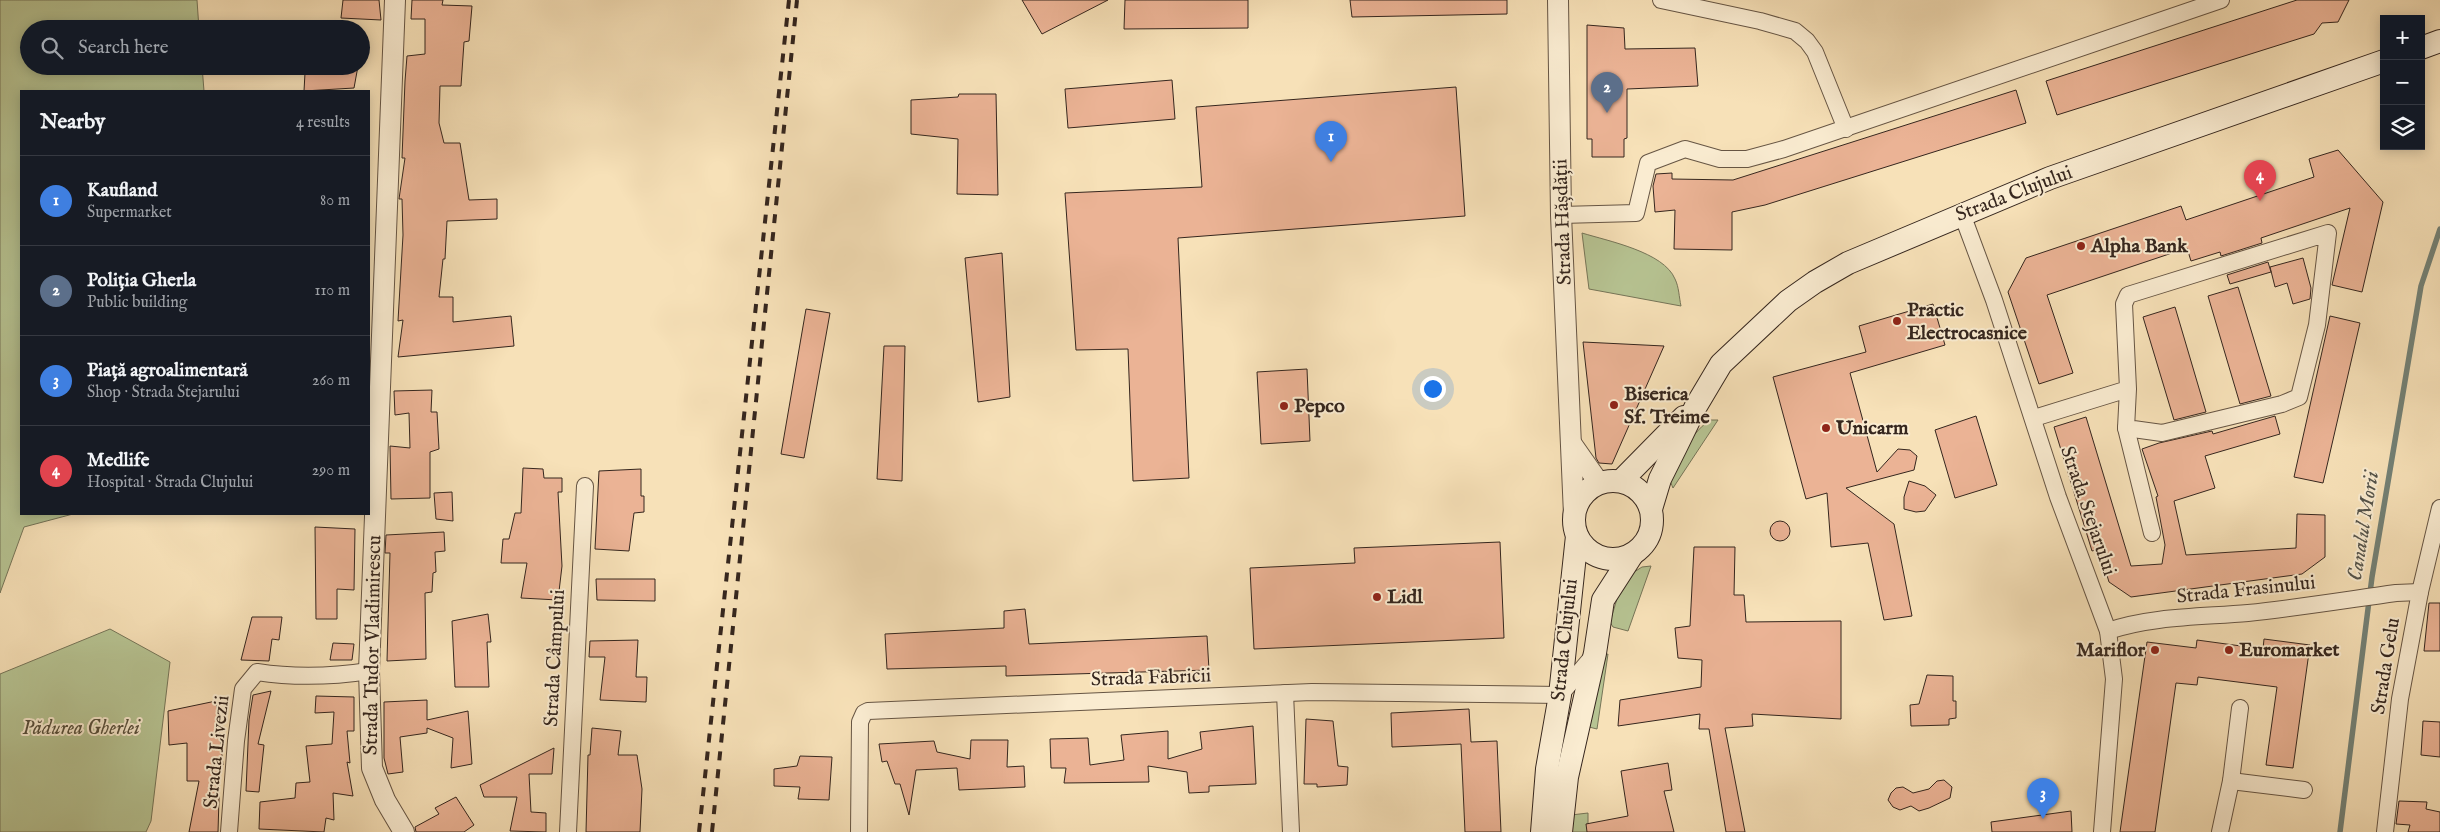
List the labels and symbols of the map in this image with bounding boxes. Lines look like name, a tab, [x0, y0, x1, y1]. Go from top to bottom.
pin: 2	[1591, 72, 1623, 113]
pin: 1	[1315, 121, 1347, 162]
street label: Strada Hășdății	[1548, 158, 1578, 286]
street label: Strada Clujului	[1952, 160, 2076, 228]
pin: 4	[2244, 160, 2276, 201]
place label: Alpha Bank	[2090, 234, 2189, 259]
marker: Alpha Bank	[2075, 240, 2087, 252]
place label: Practic Electrocasnice	[1907, 298, 2028, 346]
marker: Practic Electrocasnice	[1891, 315, 1903, 327]
your location	[1420, 376, 1446, 402]
place label: Biserica Sf. Treime	[1624, 382, 1710, 430]
place label: Pepco	[1294, 394, 1345, 419]
marker: Biserica Sf. Treime	[1608, 399, 1620, 411]
marker: Pepco	[1278, 400, 1290, 412]
place label: Unicarm	[1835, 416, 1909, 441]
marker: Unicarm	[1820, 422, 1832, 434]
street label: Strada Stejarului	[2054, 443, 2122, 579]
water label: Canalul Morii	[2342, 467, 2386, 583]
street label: Strada Tudor Vladimirescu	[359, 535, 387, 755]
street label: Strada Frasinului	[2175, 570, 2317, 610]
street label: Strada Clujului	[1546, 578, 1584, 702]
place label: Lidl	[1387, 585, 1423, 610]
street label: Strada Câmpului	[539, 589, 571, 727]
marker: Lidl	[1371, 591, 1383, 603]
street label: Strada Gelu	[2366, 616, 2406, 716]
place label: Mariflor	[2076, 638, 2146, 663]
place label: Euromarket	[2239, 638, 2339, 663]
marker: Mariflor	[2149, 644, 2161, 656]
marker: Euromarket	[2223, 644, 2235, 656]
street label: Strada Fabricii	[1090, 663, 1212, 693]
street label: Strada Livezii	[199, 694, 235, 810]
park label: Pădurea Gherlei	[22, 716, 141, 741]
pin: 3	[2027, 778, 2059, 819]

